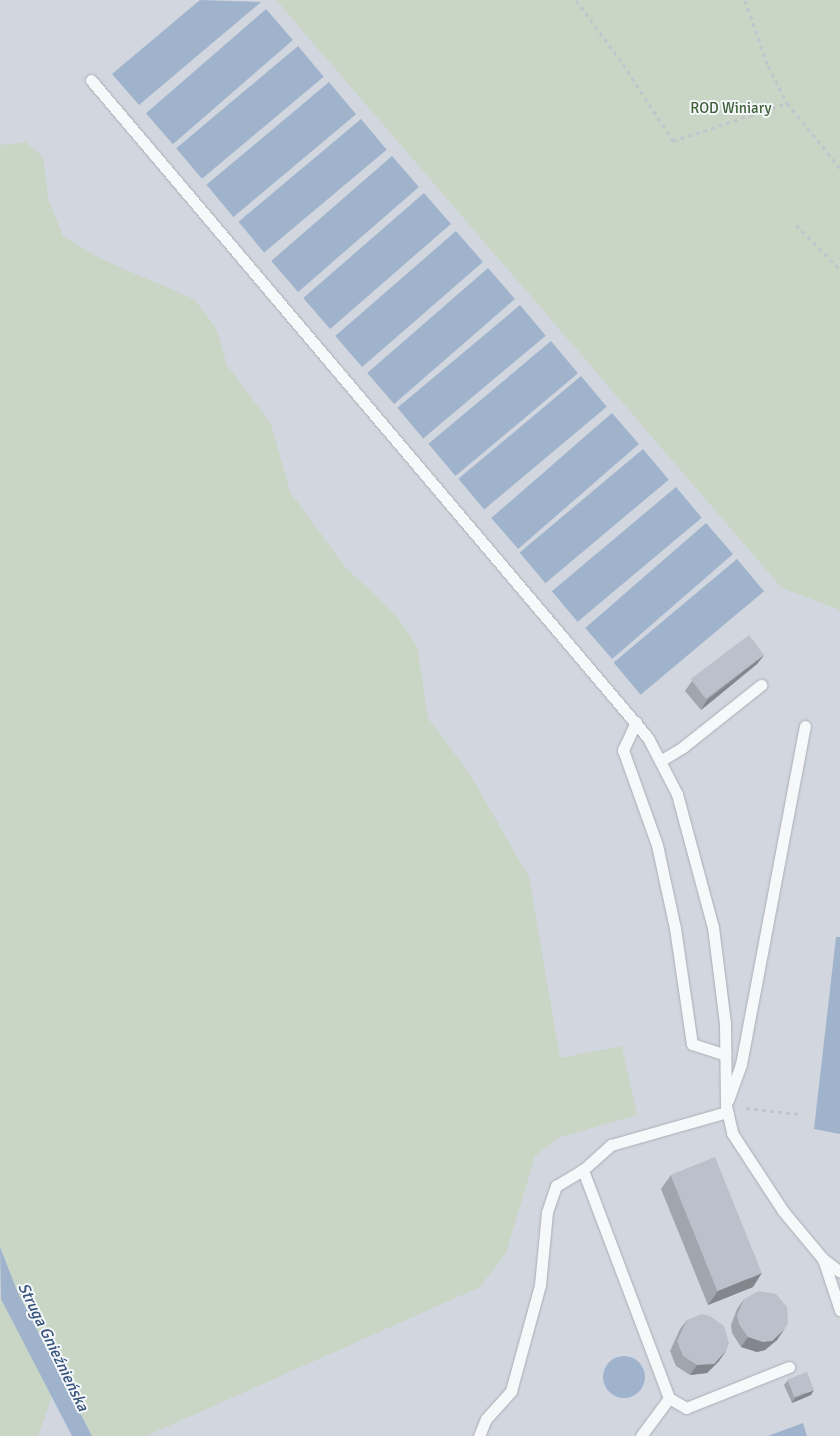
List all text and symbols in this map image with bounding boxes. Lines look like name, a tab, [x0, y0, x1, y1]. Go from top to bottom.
park label: ROD Winiary	[690, 100, 772, 118]
water label: Struga Gnieźnieńska	[14, 1280, 92, 1414]

